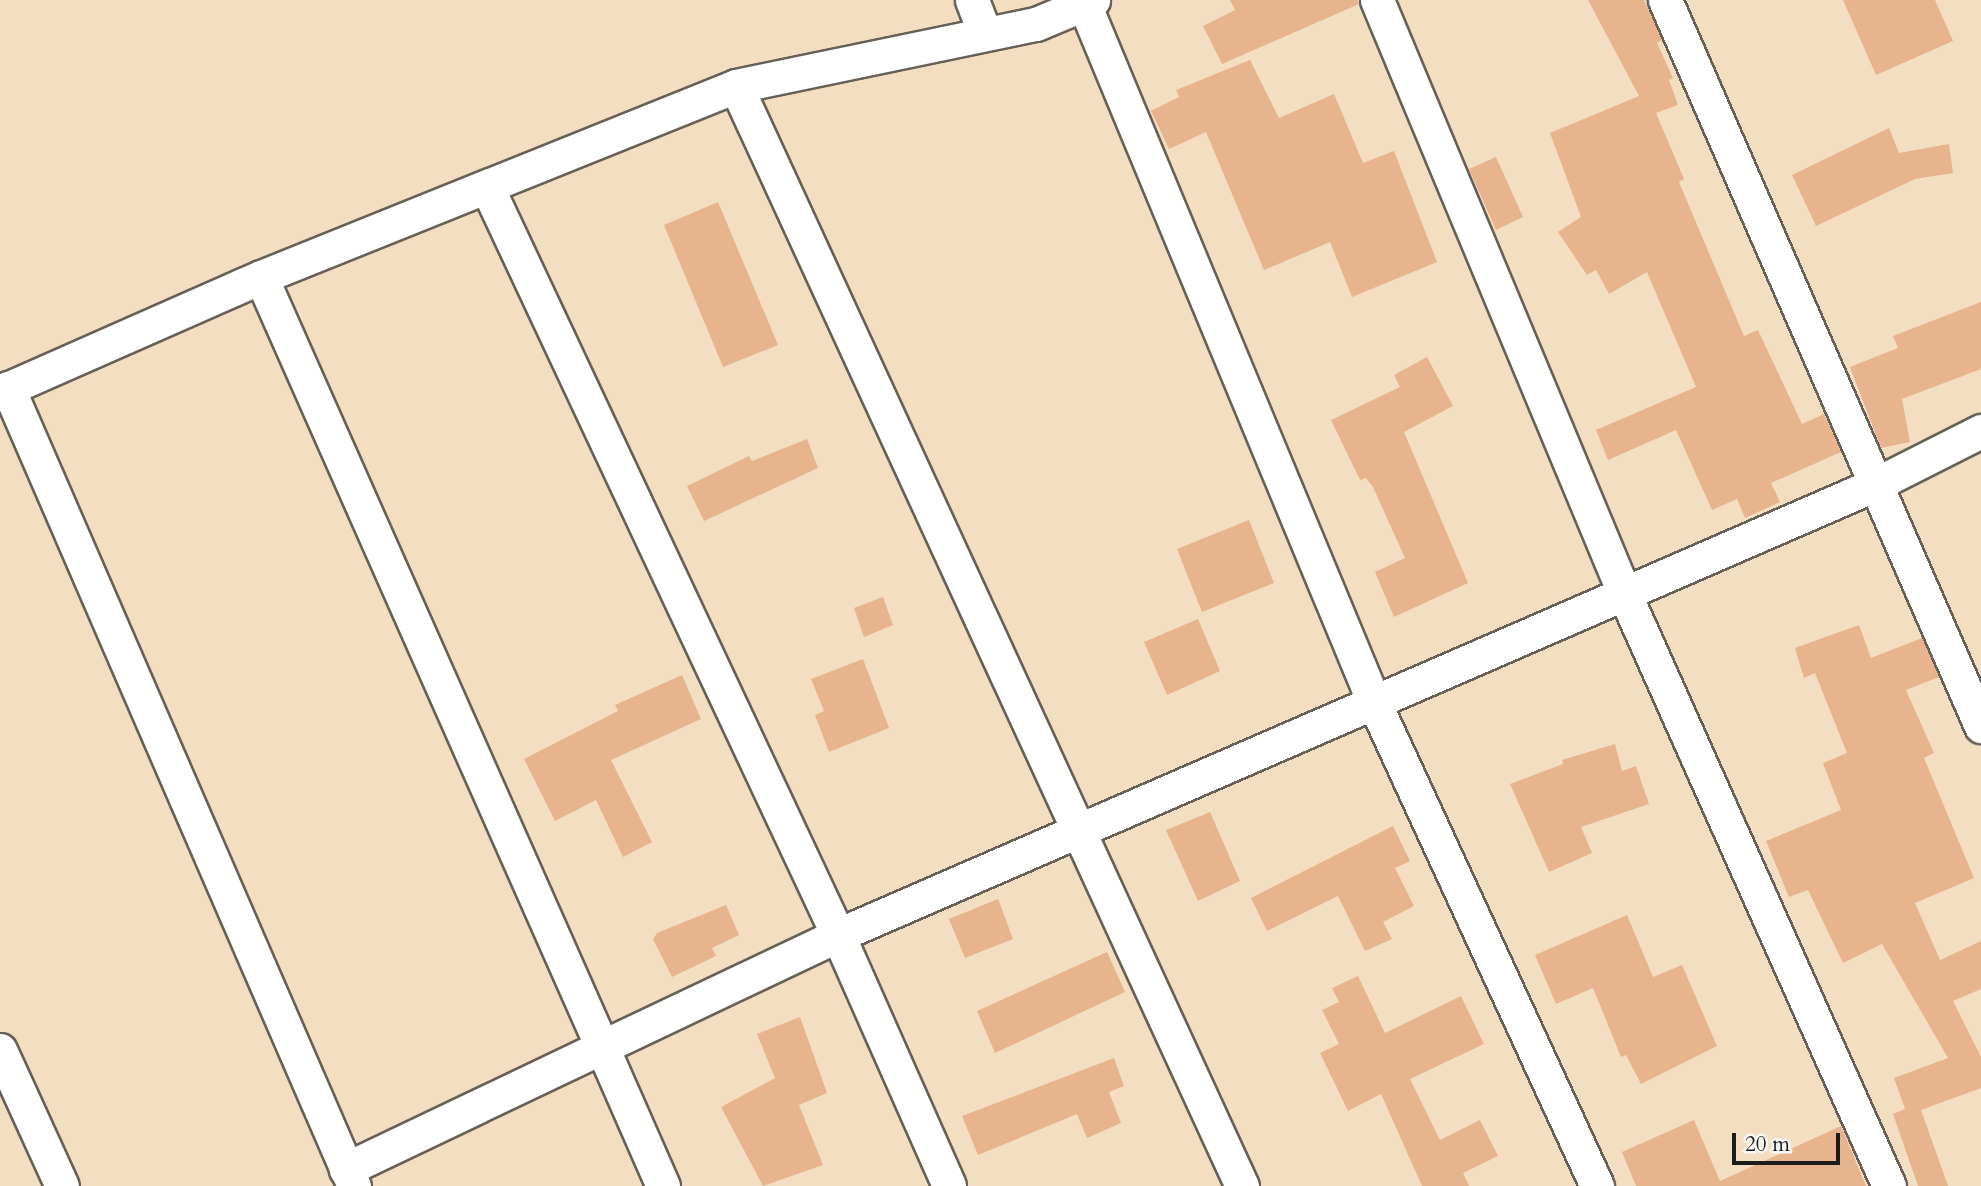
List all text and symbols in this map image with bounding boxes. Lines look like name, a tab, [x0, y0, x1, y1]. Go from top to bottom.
scale bar	[1736, 1120, 1844, 1164]
text: 20 m	[1745, 1130, 1790, 1159]

